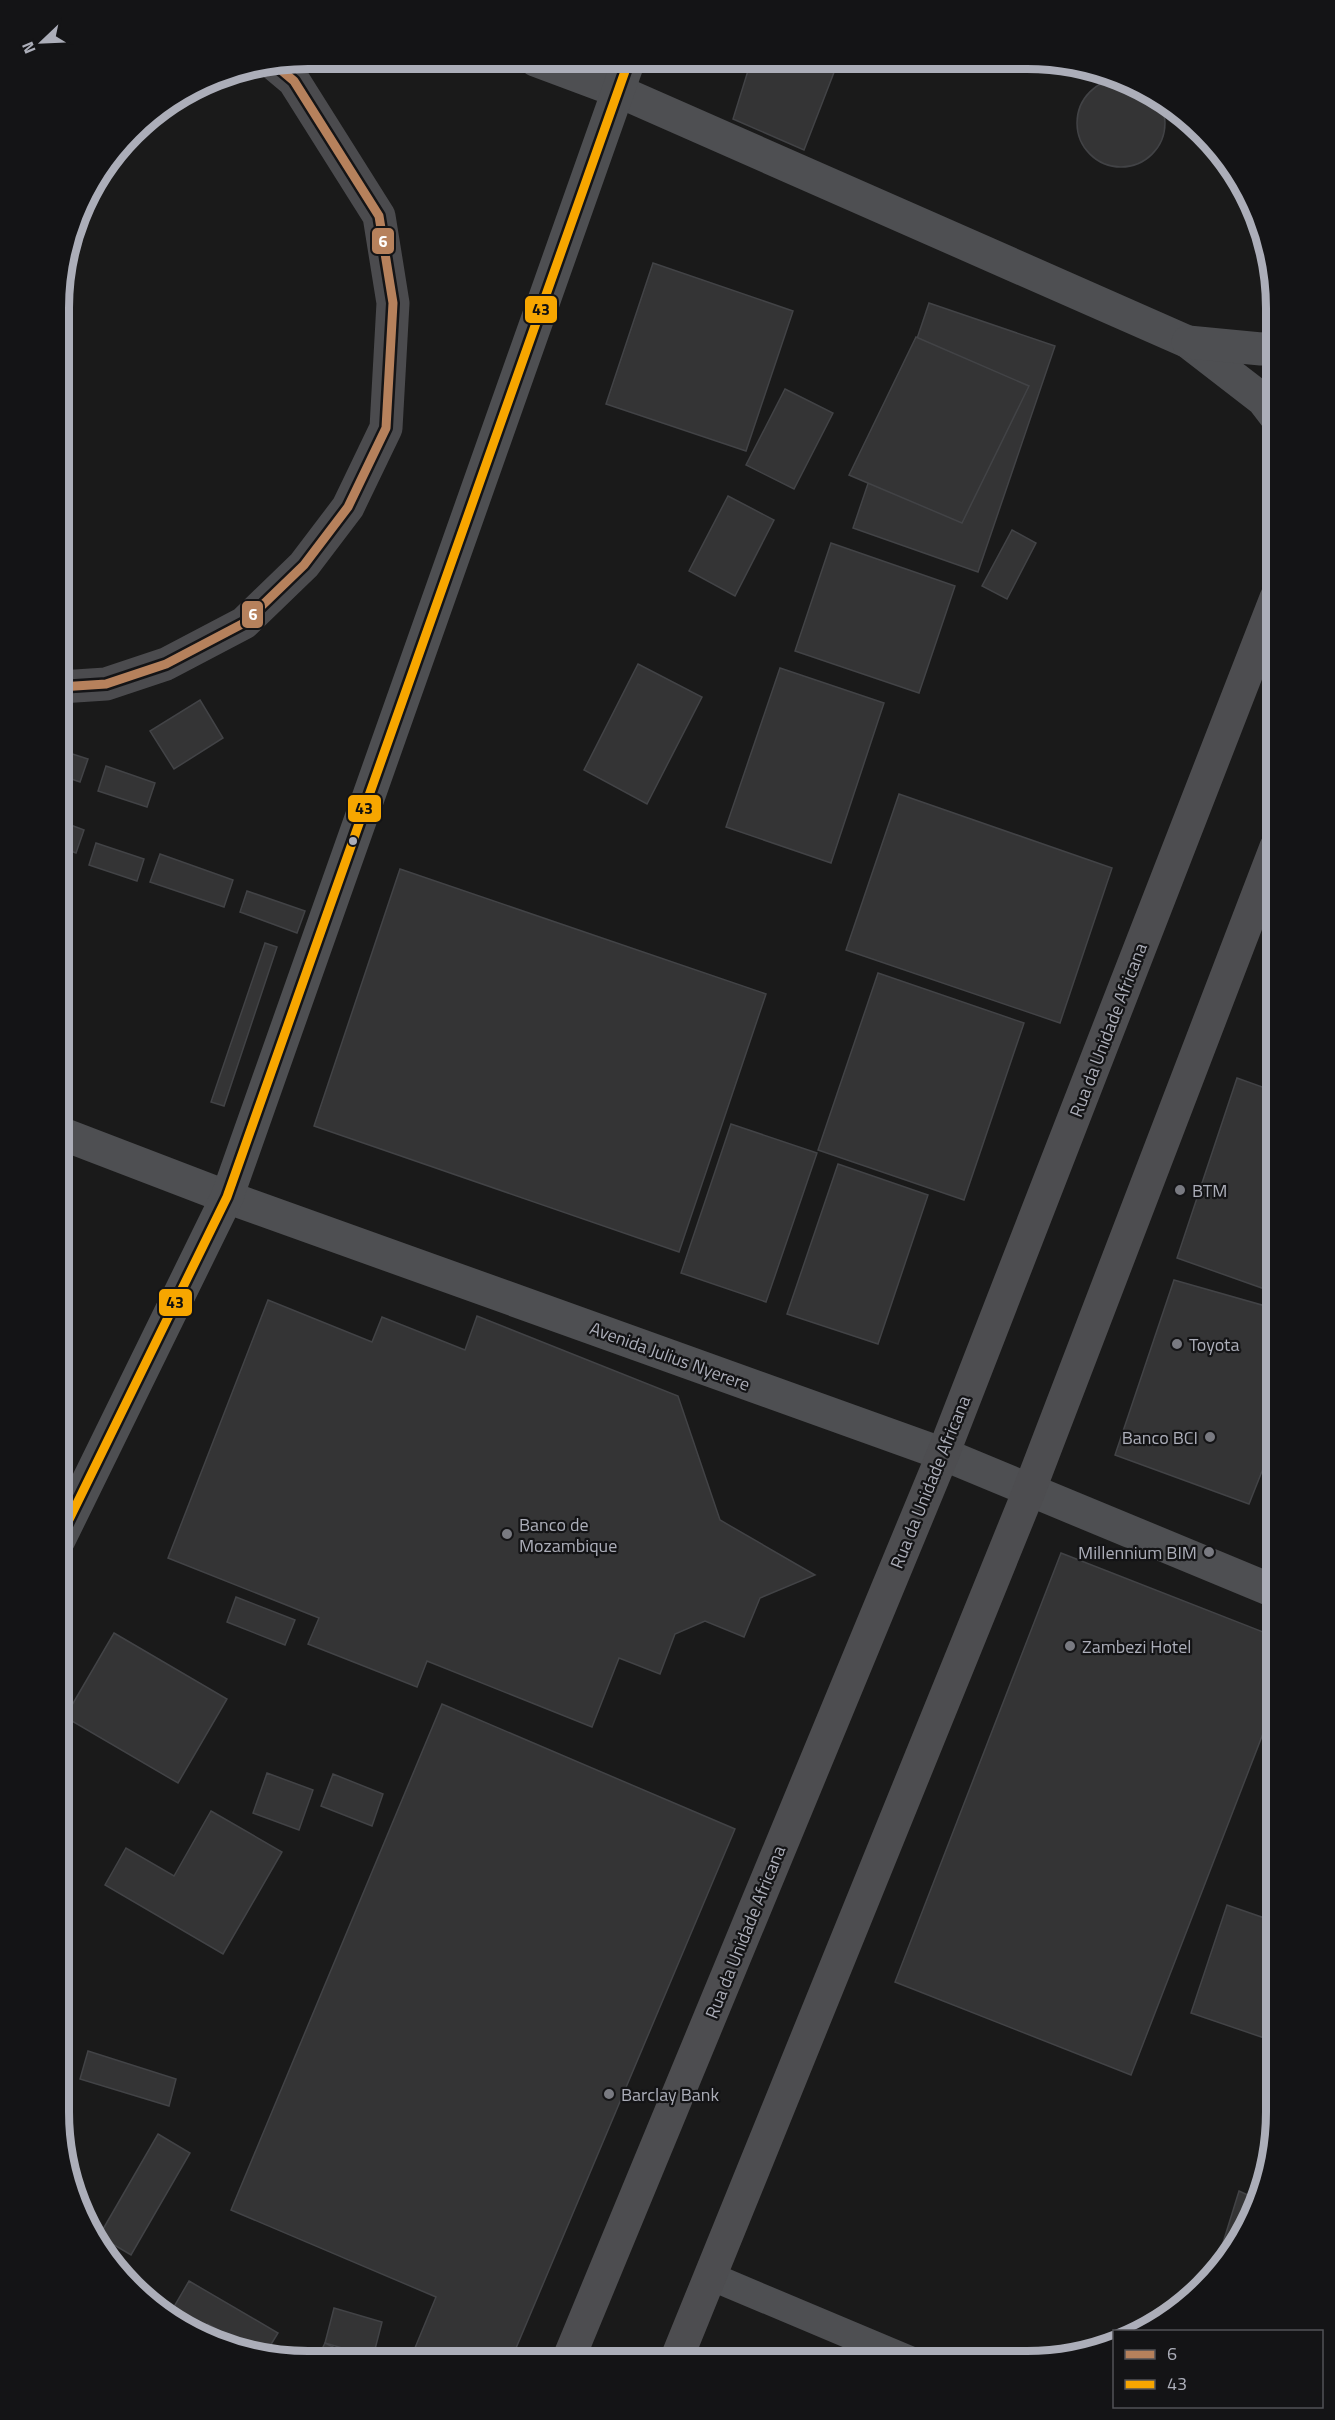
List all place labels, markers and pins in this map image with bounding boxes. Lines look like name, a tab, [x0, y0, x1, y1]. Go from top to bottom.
unlabelled marker	[347, 835, 359, 847]
place label: BTM	[1192, 1177, 1227, 1204]
marker: BTM	[1173, 1183, 1187, 1197]
place label: Toyota	[1189, 1331, 1239, 1358]
marker: Toyota	[1170, 1337, 1184, 1351]
place label: Banco BCI	[1122, 1424, 1198, 1451]
marker: Banco BCI	[1203, 1430, 1217, 1444]
place label: Banco de Mozambique	[519, 1511, 617, 1559]
marker: Banco de Mozambique	[500, 1527, 514, 1541]
place label: Millennium BIM	[1078, 1539, 1197, 1566]
marker: Millennium BIM	[1202, 1545, 1216, 1559]
place label: Zambezi Hotel	[1082, 1633, 1191, 1660]
marker: Zambezi Hotel	[1063, 1639, 1077, 1653]
place label: Barclay Bank	[621, 2081, 720, 2108]
marker: Barclay Bank	[602, 2087, 616, 2101]

